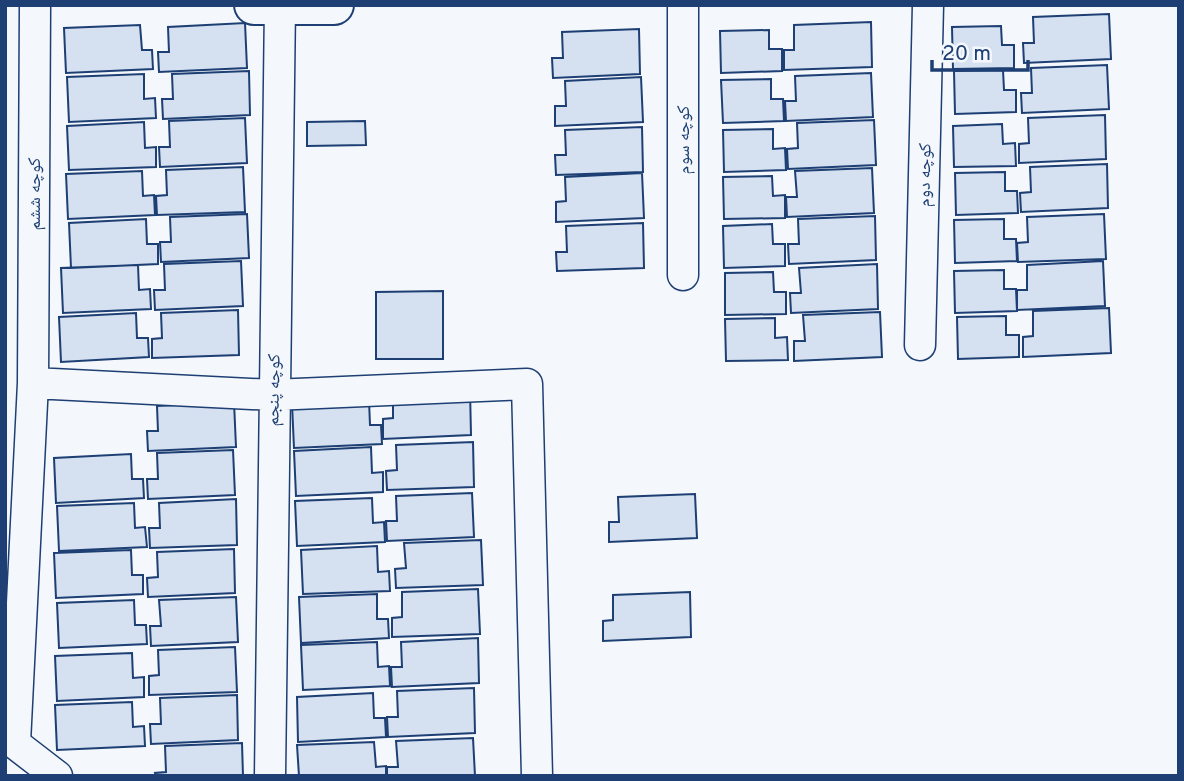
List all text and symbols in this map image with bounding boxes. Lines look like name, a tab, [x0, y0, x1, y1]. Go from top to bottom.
scale bar	[932, 28, 1028, 72]
text: 20 m	[942, 41, 991, 68]
street label: کوچه سوم	[673, 105, 696, 174]
street label: کوچه دوم	[913, 142, 938, 207]
street label: کوچه ششم	[24, 157, 47, 231]
street label: کوچه پنجم	[262, 353, 287, 427]

